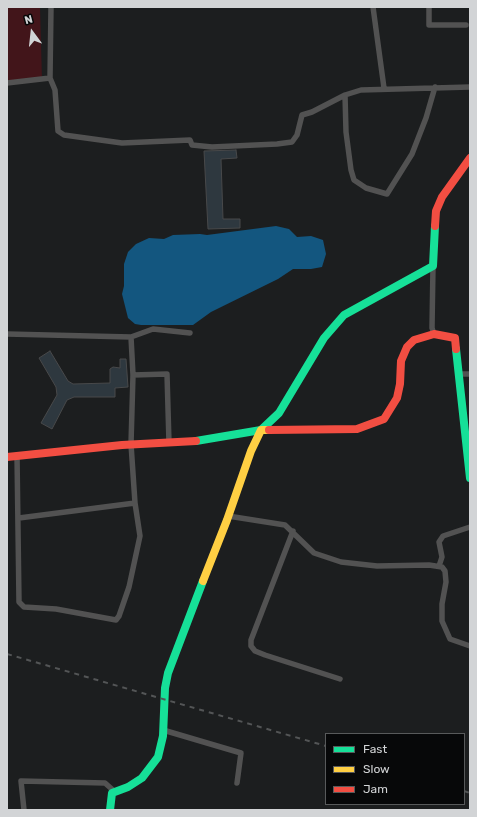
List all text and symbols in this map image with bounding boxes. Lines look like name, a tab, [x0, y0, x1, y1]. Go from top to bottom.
north arrow	[12, 12, 52, 52]
text: N	[23, 13, 34, 27]
legend	[325, 733, 465, 805]
text: Fast	[363, 742, 387, 756]
text: Slow	[363, 762, 390, 776]
text: Jam	[363, 782, 388, 796]

